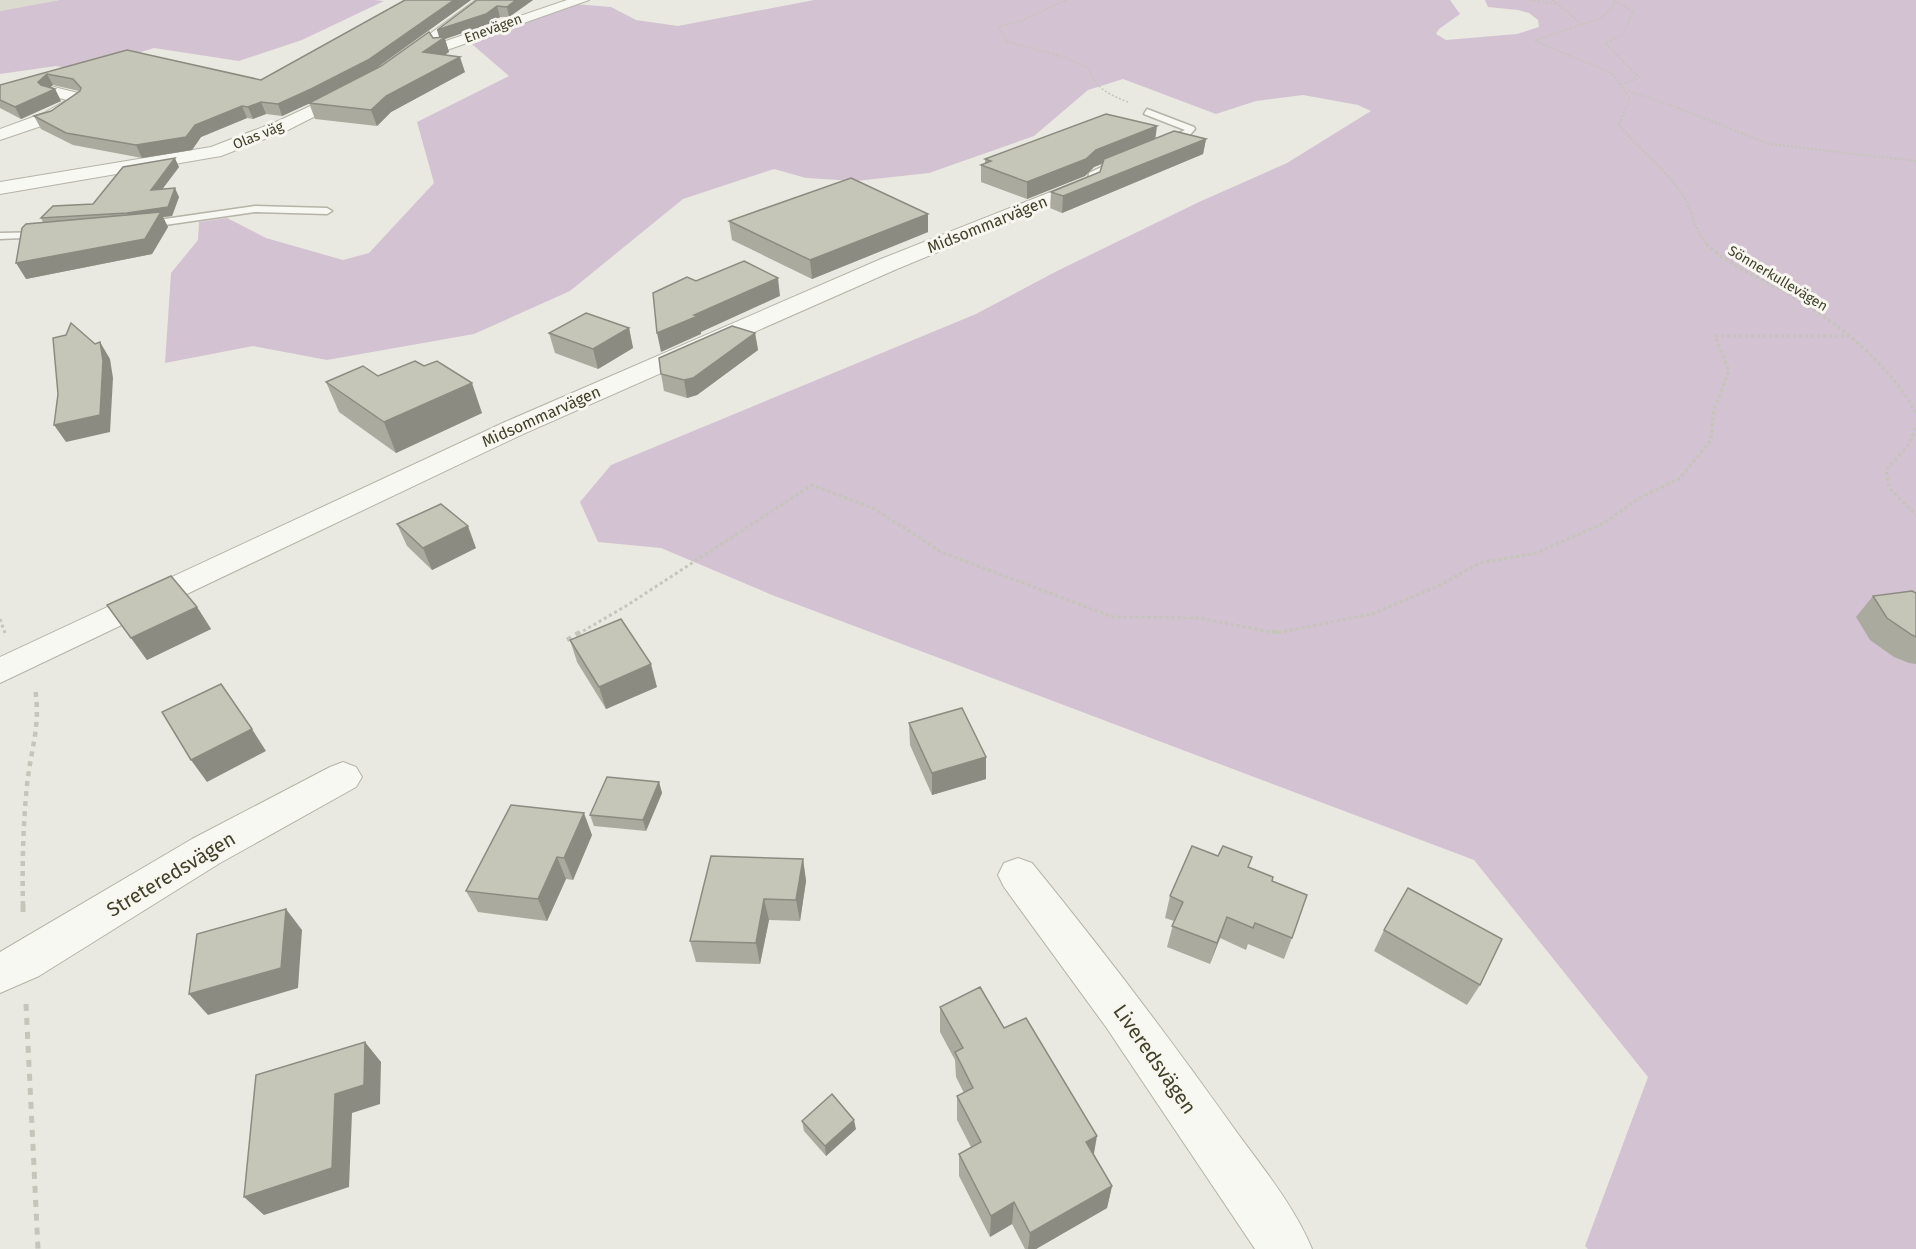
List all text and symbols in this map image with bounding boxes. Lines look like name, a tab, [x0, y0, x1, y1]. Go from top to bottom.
street label: Enevägen	[462, 10, 524, 47]
street label: Olas väg	[230, 117, 287, 153]
street label: Midsommarvägen	[924, 192, 1050, 257]
street label: Sönnerkullevägen	[1725, 242, 1831, 315]
street label: Midsommarvägen	[479, 382, 604, 451]
street label: Streteredsvägen	[102, 826, 240, 922]
street label: Liveredsvägen	[1108, 1000, 1202, 1118]

